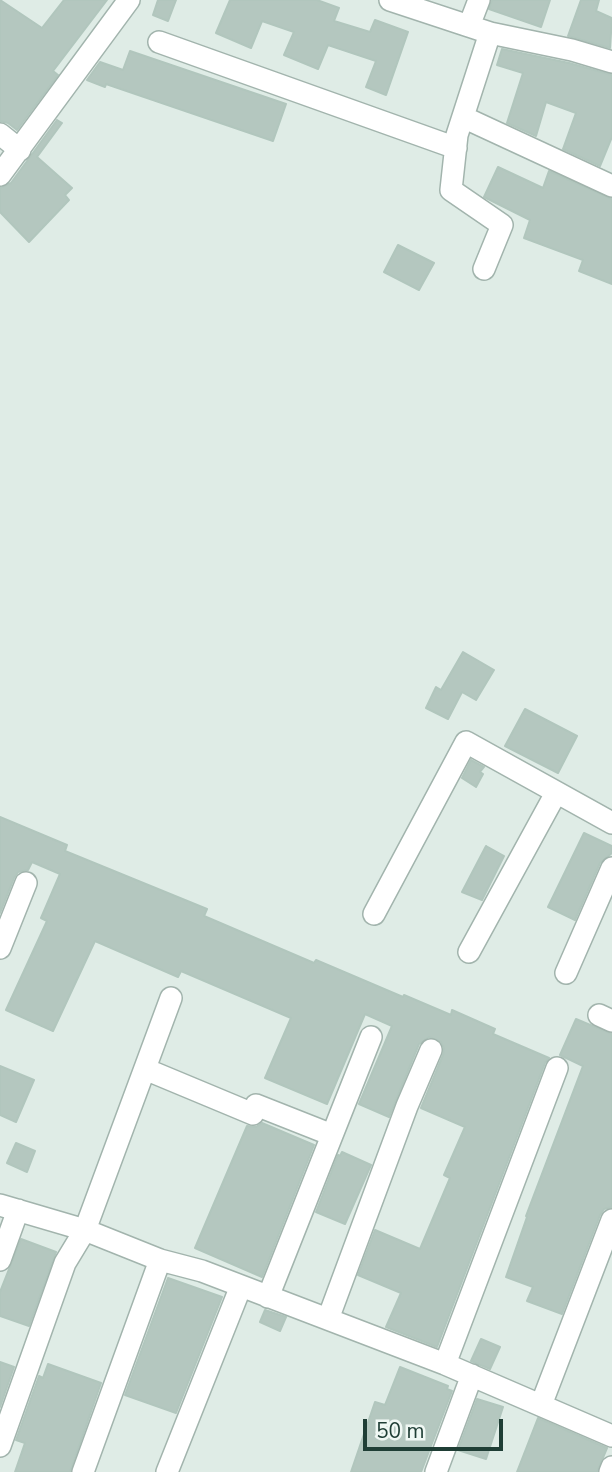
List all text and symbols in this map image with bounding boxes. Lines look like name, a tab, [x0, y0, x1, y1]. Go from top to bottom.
scale bar	[367, 1406, 507, 1450]
text: 50 m	[376, 1417, 425, 1445]

